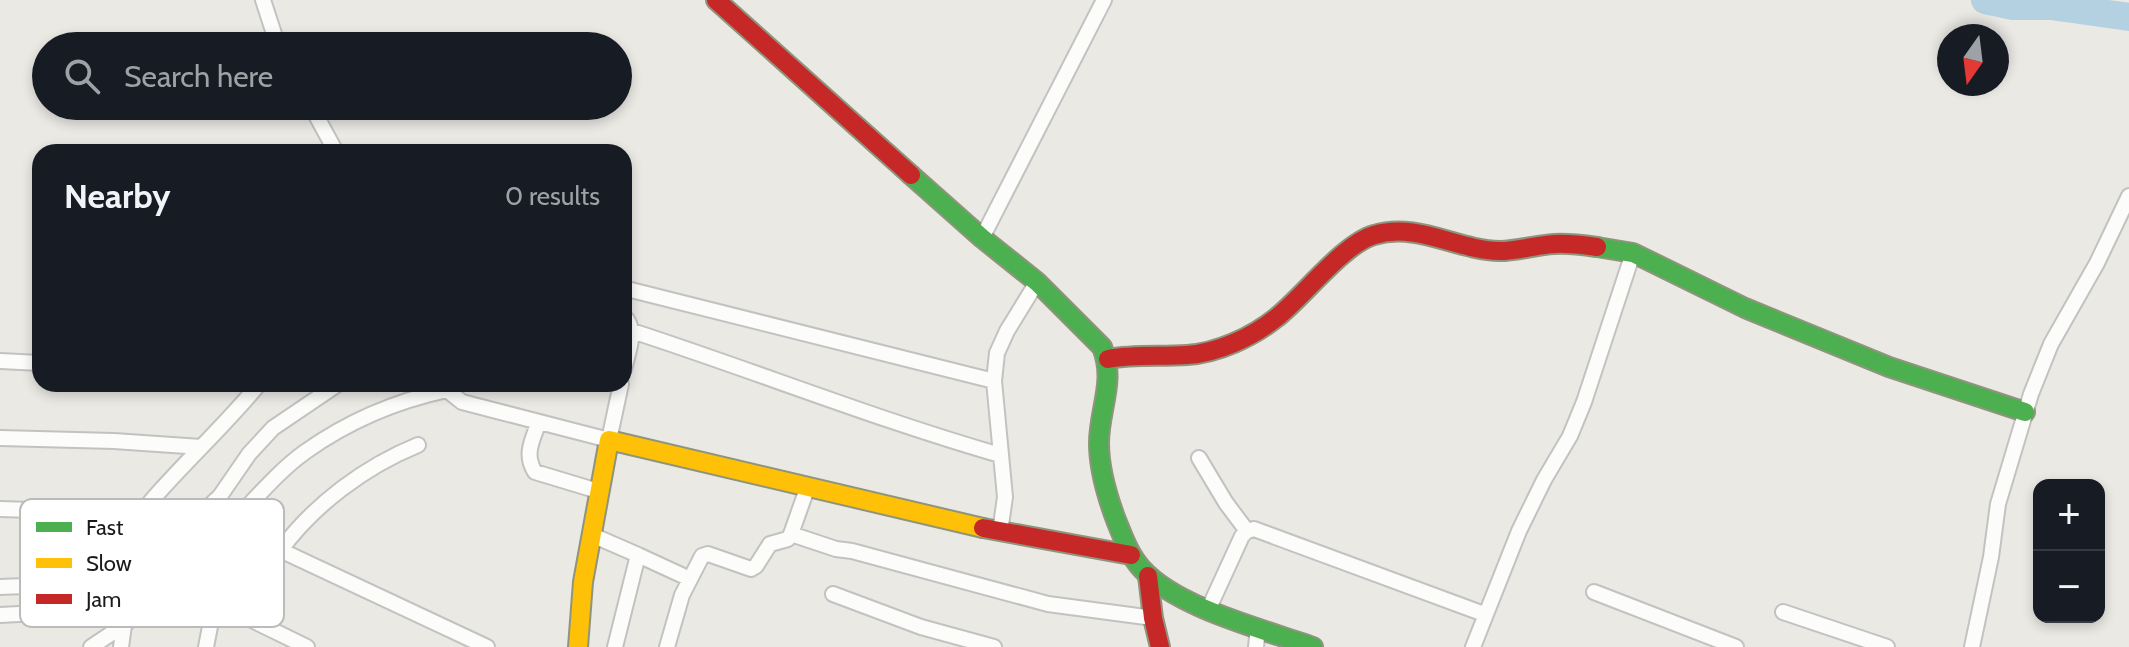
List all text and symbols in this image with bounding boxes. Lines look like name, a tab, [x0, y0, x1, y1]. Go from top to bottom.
north arrow	[1937, 24, 2009, 96]
search box	[32, 32, 632, 120]
icon: search	[60, 54, 104, 98]
text: Search here	[124, 58, 273, 95]
text: Nearby	[64, 175, 171, 217]
text: 0 results	[505, 180, 600, 212]
map controls	[2033, 479, 2105, 623]
button: +	[2033, 479, 2105, 551]
legend	[20, 499, 284, 627]
text: Fast	[86, 514, 124, 541]
text: Slow	[86, 550, 132, 577]
button: −	[2033, 551, 2105, 623]
text: Jam	[85, 586, 121, 613]

